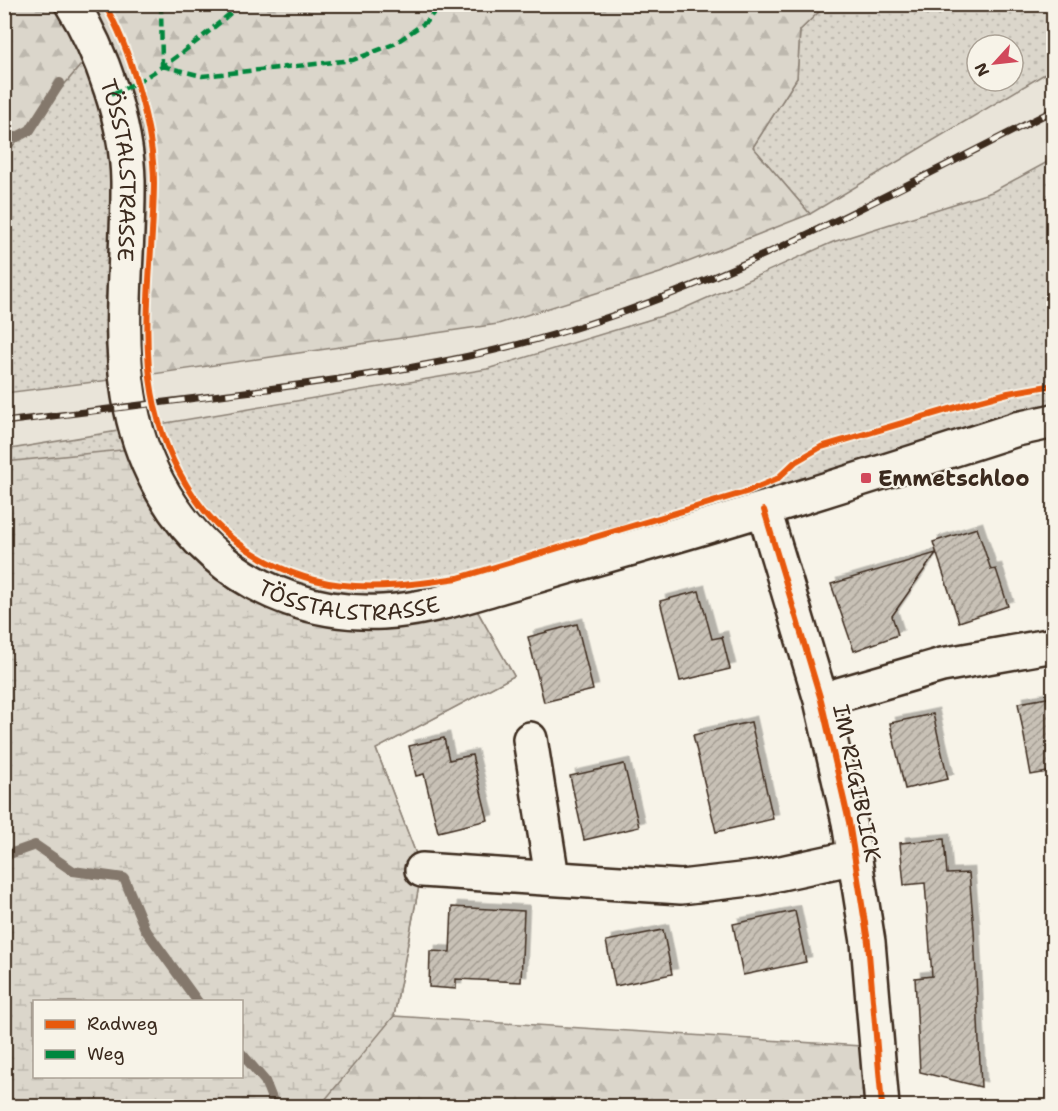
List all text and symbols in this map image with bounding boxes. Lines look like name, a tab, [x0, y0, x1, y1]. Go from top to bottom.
north arrow	[965, 33, 1025, 93]
text: N	[970, 59, 994, 80]
street label: TÖSSTALSTRASSE	[94, 75, 143, 262]
place label: Emmetschloo	[878, 464, 1029, 493]
marker: Emmetschloo	[859, 471, 873, 485]
street label: TÖSSTALSTRASSE	[253, 573, 442, 627]
street label: IM RIGIBLICK	[826, 702, 888, 864]
legend	[33, 1000, 243, 1078]
text: Radweg	[87, 1012, 158, 1036]
text: Weg	[87, 1042, 125, 1066]

